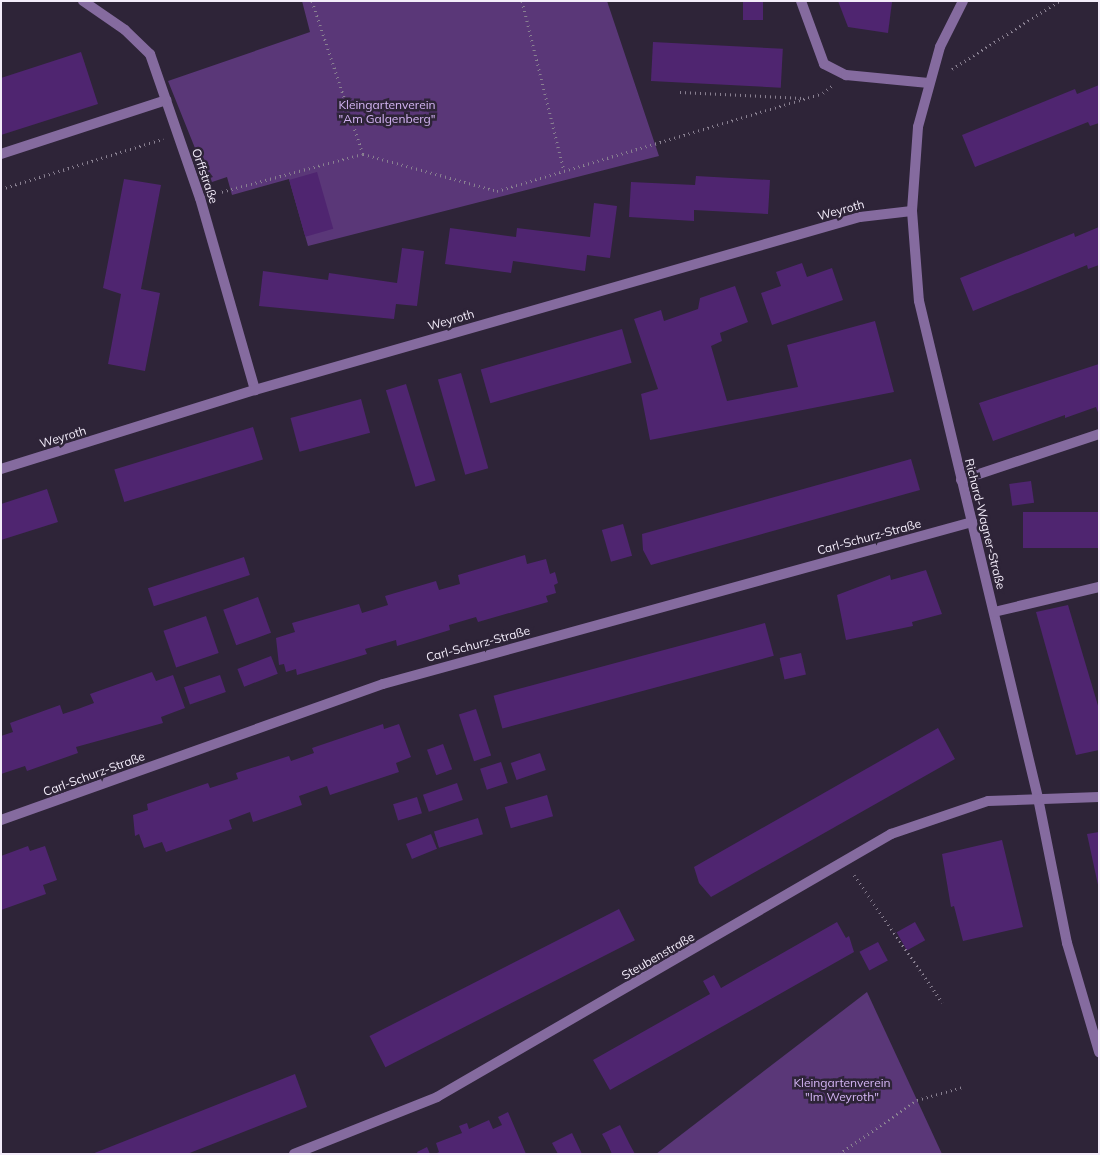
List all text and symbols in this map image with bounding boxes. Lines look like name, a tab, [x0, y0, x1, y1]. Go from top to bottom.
park label: Kleingartenverein "Am Galgenberg"	[338, 98, 436, 126]
street label: Orffstraße	[189, 146, 221, 206]
street label: Weyroth	[816, 197, 866, 223]
street label: Weyroth	[426, 306, 476, 334]
street label: Weyroth	[38, 423, 88, 451]
street label: Richard-Wagner-Straße	[962, 457, 1008, 591]
street label: Carl-Schurz-Straße	[815, 516, 923, 558]
street label: Carl-Schurz-Straße	[424, 623, 532, 665]
street label: Carl-Schurz-Straße	[41, 749, 147, 799]
street label: Steubenstraße	[619, 929, 697, 983]
park label: Kleingartenverein "Im Weyroth"	[793, 1076, 891, 1104]

